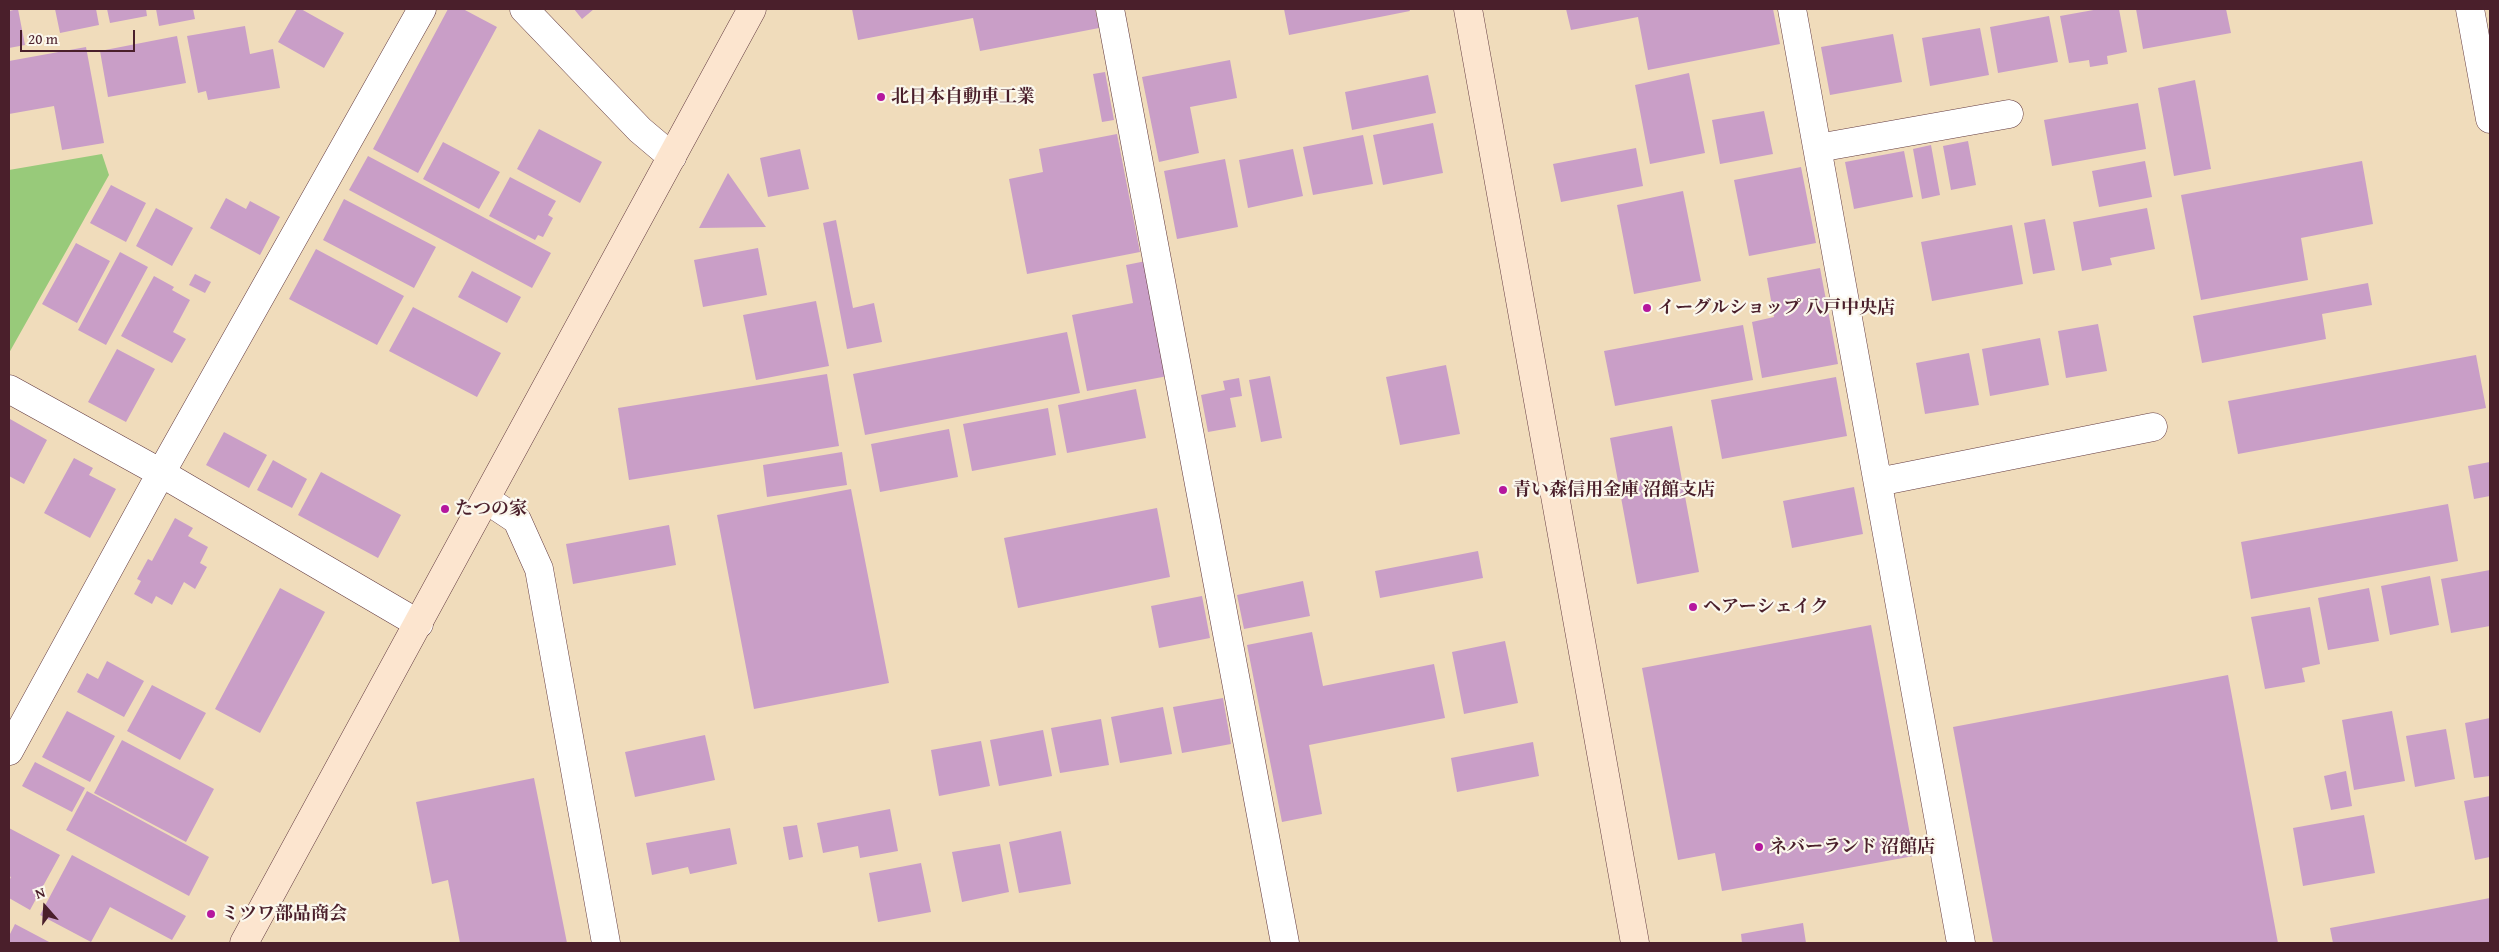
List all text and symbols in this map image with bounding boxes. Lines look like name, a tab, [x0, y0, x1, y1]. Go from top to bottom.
scale bar	[22, 20, 138, 52]
text: 20 m	[28, 28, 58, 49]
place label: 北日本自動車工業	[891, 86, 1035, 108]
marker: 北日本自動車工業	[875, 91, 887, 103]
place label: イーグルショップ 八戸中央店	[1657, 297, 1895, 319]
marker: イーグルショップ 八戸中央店	[1641, 302, 1653, 314]
place label: 青い森信用金庫 沼館支店	[1513, 479, 1715, 501]
marker: 青い森信用金庫 沼館支店	[1497, 484, 1509, 496]
place label: たつの家	[455, 498, 527, 520]
marker: たつの家	[439, 503, 451, 515]
place label: ヘアーシェイク	[1703, 596, 1828, 618]
marker: ヘアーシェイク	[1687, 601, 1699, 613]
place label: ネバーランド 沼館店	[1769, 836, 1935, 858]
marker: ネバーランド 沼館店	[1753, 841, 1765, 853]
north arrow	[20, 882, 70, 932]
text: N	[32, 882, 48, 904]
place label: ミツワ部品商会	[221, 903, 347, 925]
marker: ミツワ部品商会	[205, 908, 217, 920]

